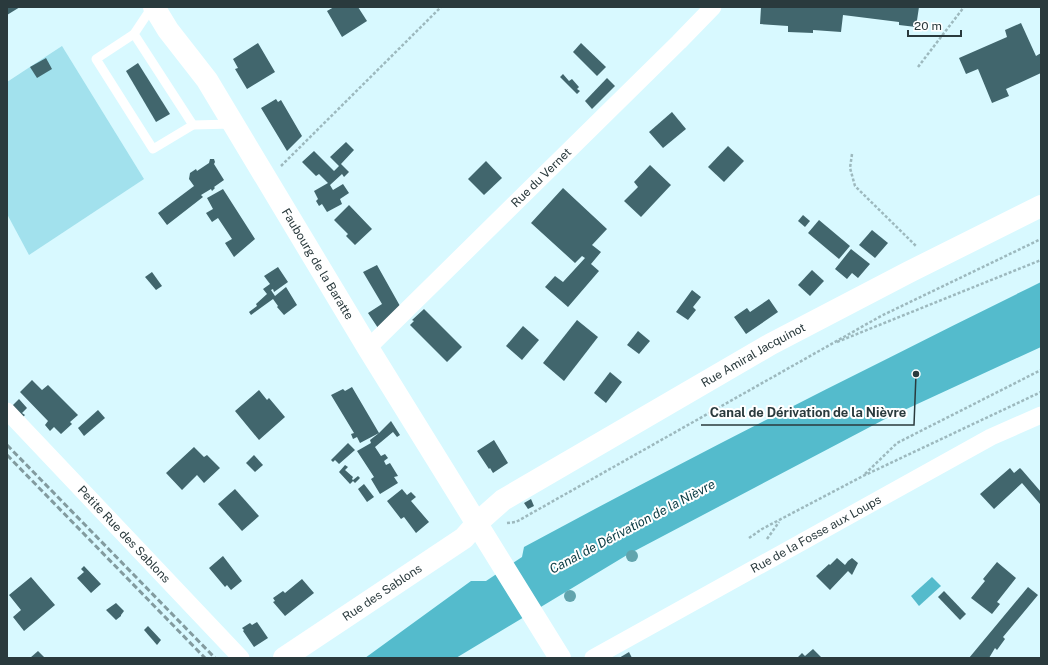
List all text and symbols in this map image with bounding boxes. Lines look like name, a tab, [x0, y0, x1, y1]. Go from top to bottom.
scale bar	[908, 12, 961, 38]
text: 20 m	[914, 19, 942, 33]
street label: Rue du Vernet	[508, 145, 574, 210]
street label: Faubourg de la Baratte	[279, 206, 356, 322]
street label: Rue Amiral Jacquinot	[699, 320, 808, 390]
callout: Canal de Dérivation de la Nièvre	[701, 400, 914, 425]
text: Canal de Dérivation de la Nièvre	[710, 405, 906, 420]
water label: Canal de Dérivation de la Nièvre	[547, 476, 718, 577]
street label: Petite Rue des Sablons	[75, 483, 173, 586]
street label: Rue de la Fosse aux Loups	[748, 492, 884, 576]
street label: Rue des Sablons	[340, 561, 424, 624]

